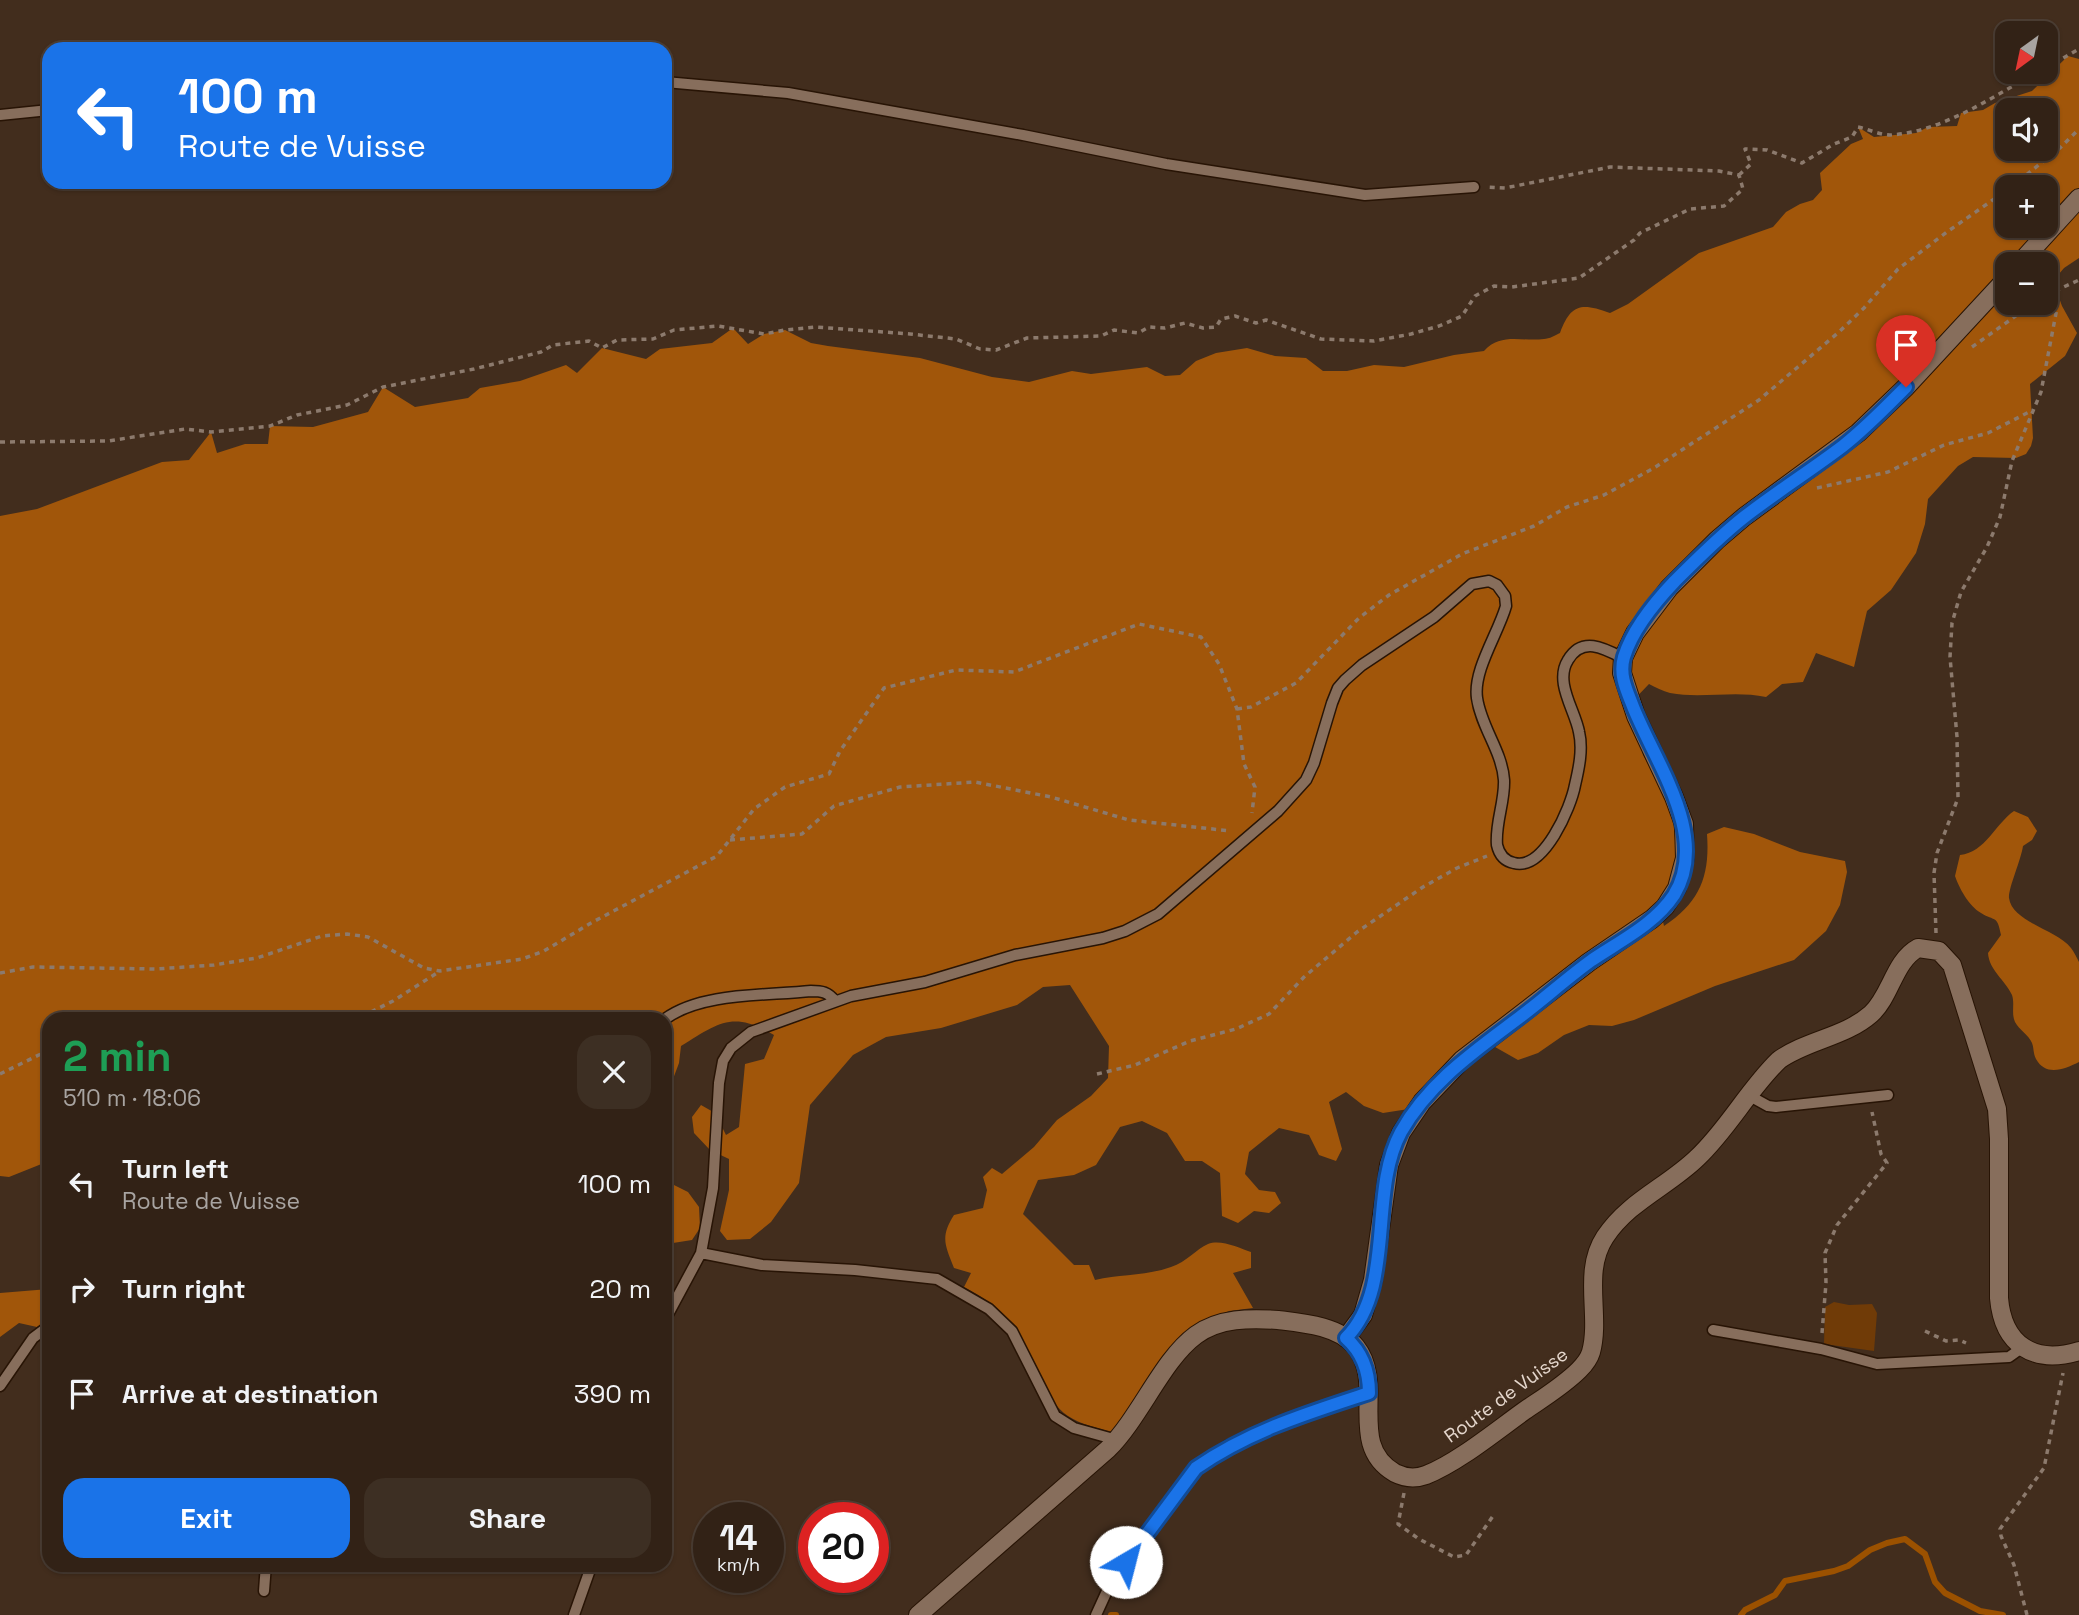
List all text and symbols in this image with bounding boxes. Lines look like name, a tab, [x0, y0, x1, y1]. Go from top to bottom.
north arrow	[1995, 21, 2058, 84]
map controls	[1995, 21, 2058, 315]
text: 100 m	[178, 65, 318, 127]
icon: left	[63, 70, 154, 161]
button: sound	[1995, 98, 2058, 161]
text: Route de Vuisse	[178, 126, 426, 166]
button: +	[1995, 175, 2058, 238]
button: −	[1995, 252, 2058, 315]
pin	[1876, 315, 1936, 387]
icon: arrive	[1887, 326, 1925, 364]
text: 2 min	[63, 1030, 172, 1083]
button: close	[577, 1035, 651, 1109]
text: 510 m · 18:06	[63, 1083, 201, 1113]
text: Turn left	[122, 1152, 229, 1186]
icon: left	[63, 1165, 101, 1203]
text: 100 m	[578, 1167, 651, 1201]
text: Route de Vuisse	[122, 1186, 300, 1216]
icon: right	[63, 1270, 101, 1308]
text: Turn right	[122, 1272, 246, 1306]
text: 20 m	[590, 1272, 651, 1306]
street label: Route de Vuisse	[1439, 1342, 1573, 1448]
icon: arrive	[63, 1375, 101, 1413]
text: Arrive at destination	[122, 1377, 379, 1411]
text: 390 m	[574, 1377, 651, 1411]
button: Exit	[63, 1478, 350, 1558]
button: Share	[364, 1478, 651, 1558]
speed limit sign: 20	[798, 1502, 889, 1593]
text: 14	[719, 1516, 758, 1560]
position arrow	[1089, 1525, 1163, 1599]
text: km/h	[717, 1553, 760, 1576]

